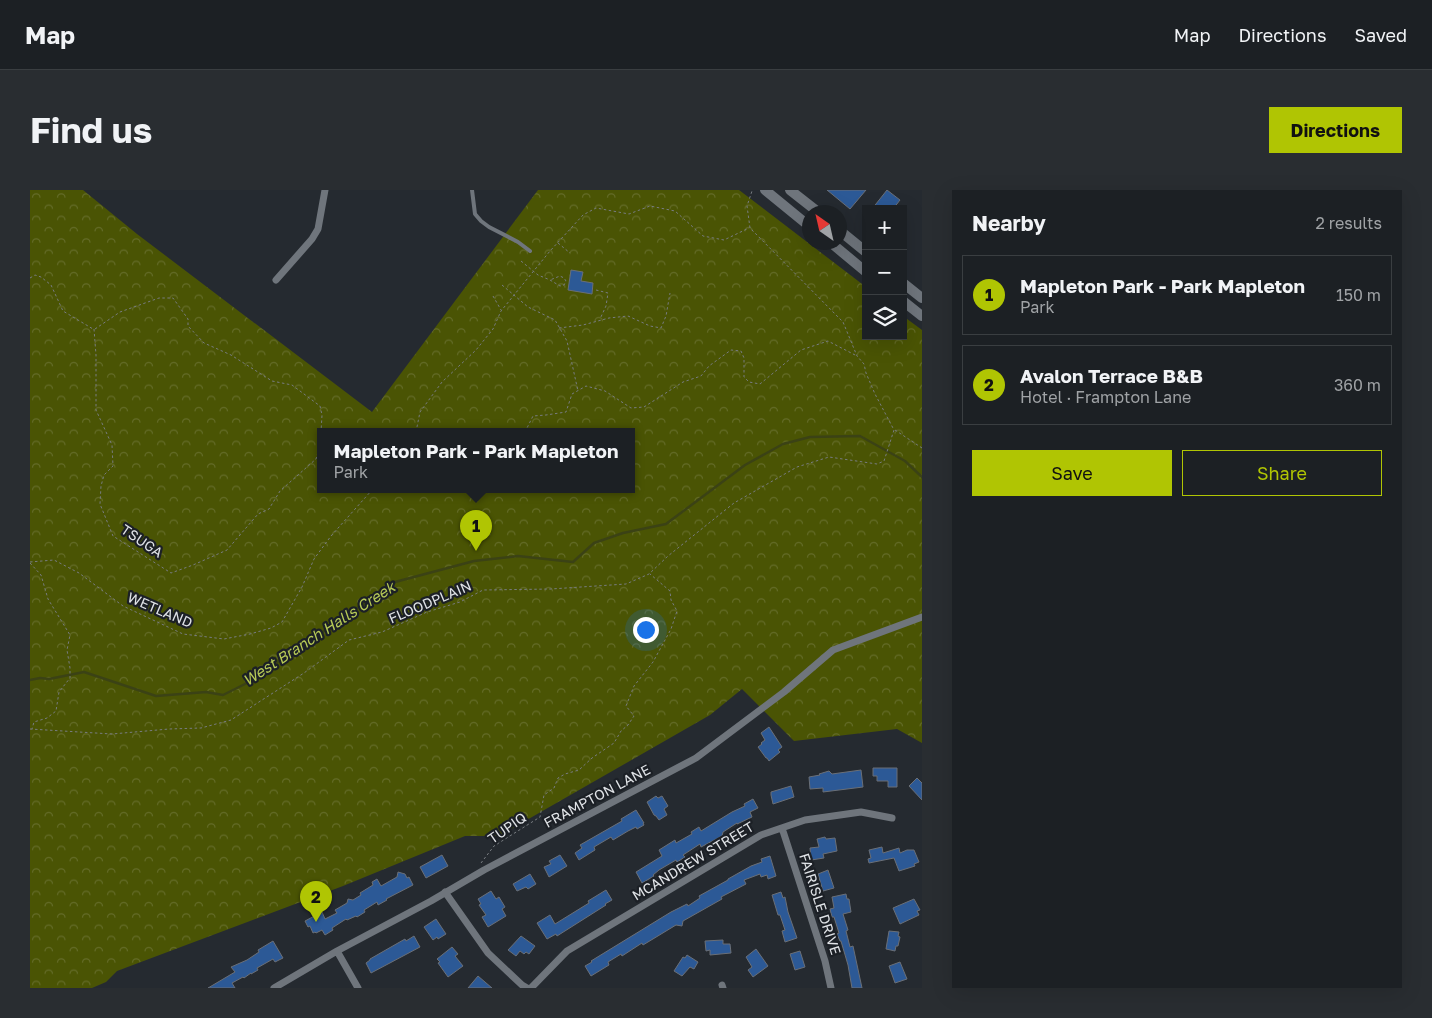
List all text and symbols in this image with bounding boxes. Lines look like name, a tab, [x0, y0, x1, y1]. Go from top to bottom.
text: Map	[25, 20, 75, 49]
text: Map	[1174, 24, 1210, 46]
text: Directions	[1238, 24, 1326, 46]
text: Saved	[1354, 24, 1407, 46]
button: Directions	[1269, 107, 1402, 153]
text: Find us	[30, 109, 152, 151]
north arrow	[802, 205, 847, 250]
map controls	[862, 205, 907, 340]
button: +	[862, 205, 907, 250]
text: Nearby	[972, 210, 1046, 236]
text: 2 results	[1316, 213, 1382, 233]
button: −	[862, 250, 907, 295]
text: Mapleton Park - Park Mapleton	[1020, 274, 1305, 297]
text: 1	[985, 285, 993, 305]
text: 150 m	[1336, 285, 1381, 305]
button: layers	[862, 295, 907, 340]
text: Park	[1020, 297, 1055, 317]
text: Avalon Terrace B&B	[1020, 364, 1203, 387]
text: 2	[984, 375, 994, 395]
text: 360 m	[1334, 375, 1381, 395]
text: Hotel · Frampton Lane	[1020, 387, 1191, 407]
popup	[317, 428, 635, 493]
text: Mapleton Park - Park Mapleton	[334, 439, 619, 462]
button: Save	[972, 450, 1172, 496]
button: Share	[1182, 450, 1382, 496]
text: Park	[334, 462, 368, 482]
pin: 1	[460, 510, 492, 551]
street label: TSUGA	[118, 520, 167, 561]
water label: West Branch Halls Creek	[239, 576, 399, 689]
street label: FLOODPLAIN	[386, 576, 474, 627]
street label: WETLAND	[125, 588, 195, 631]
your location	[633, 617, 659, 643]
street label: FRAMPTON LANE	[541, 760, 653, 831]
street label: TUPIQ	[484, 808, 529, 847]
street label: MCANDREW STREET	[629, 817, 757, 904]
street label: FAIRISLE DRIVE	[796, 851, 845, 957]
pin: 2	[300, 881, 332, 922]

